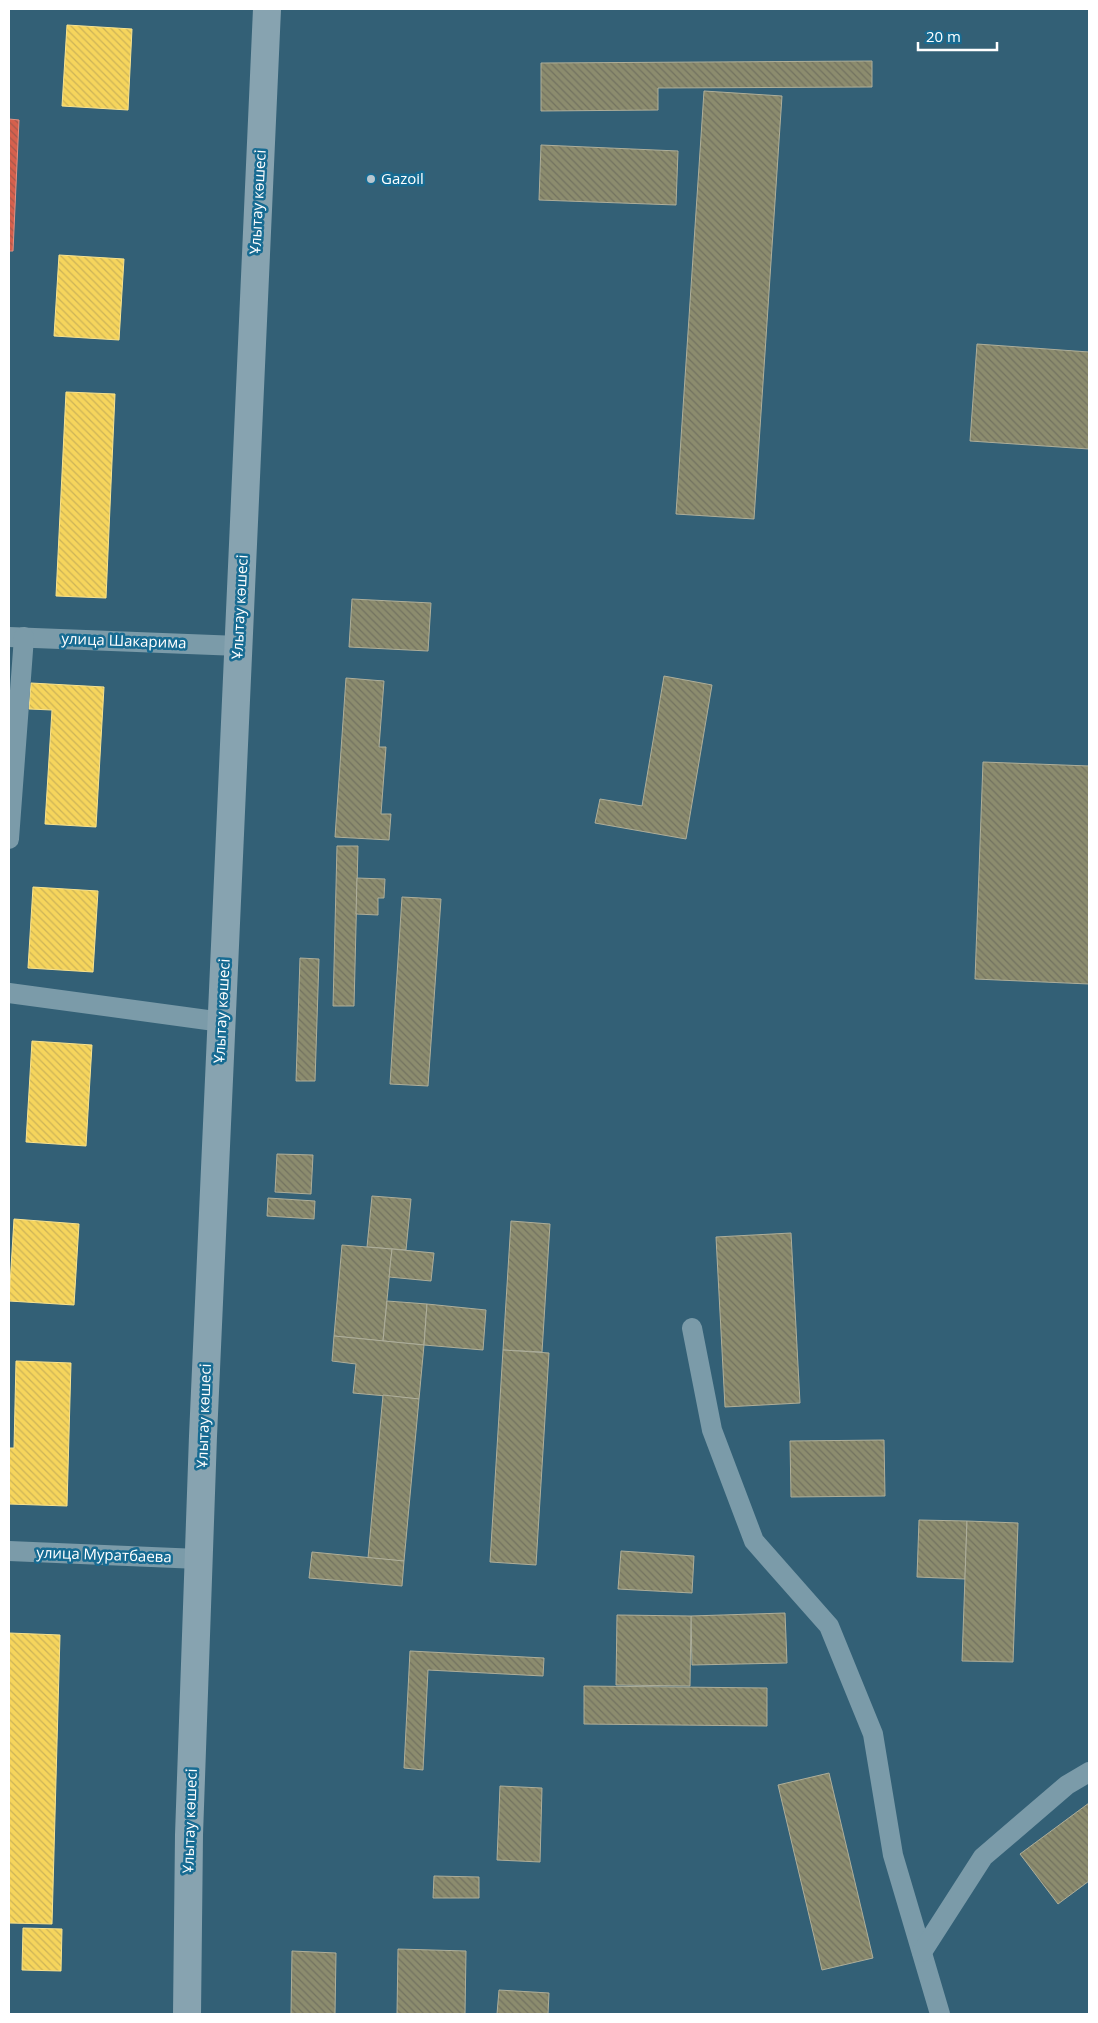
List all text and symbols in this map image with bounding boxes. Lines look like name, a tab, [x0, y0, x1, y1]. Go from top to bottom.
scale bar	[918, 20, 997, 52]
text: 20 m	[926, 26, 961, 46]
street label: Ұлытау көшесі	[244, 149, 270, 255]
place label: Gazoil	[381, 168, 424, 188]
marker: Gazoil	[365, 173, 377, 185]
street label: Ұлытау көшесі	[226, 554, 252, 660]
street label: улица Шакарима	[61, 628, 187, 652]
street label: Ұлытау көшесі	[208, 958, 234, 1064]
street label: Ұлытау көшесі	[191, 1363, 215, 1469]
street label: улица Муратбаева	[36, 1542, 172, 1566]
street label: Ұлытау көшесі	[177, 1768, 201, 1874]

